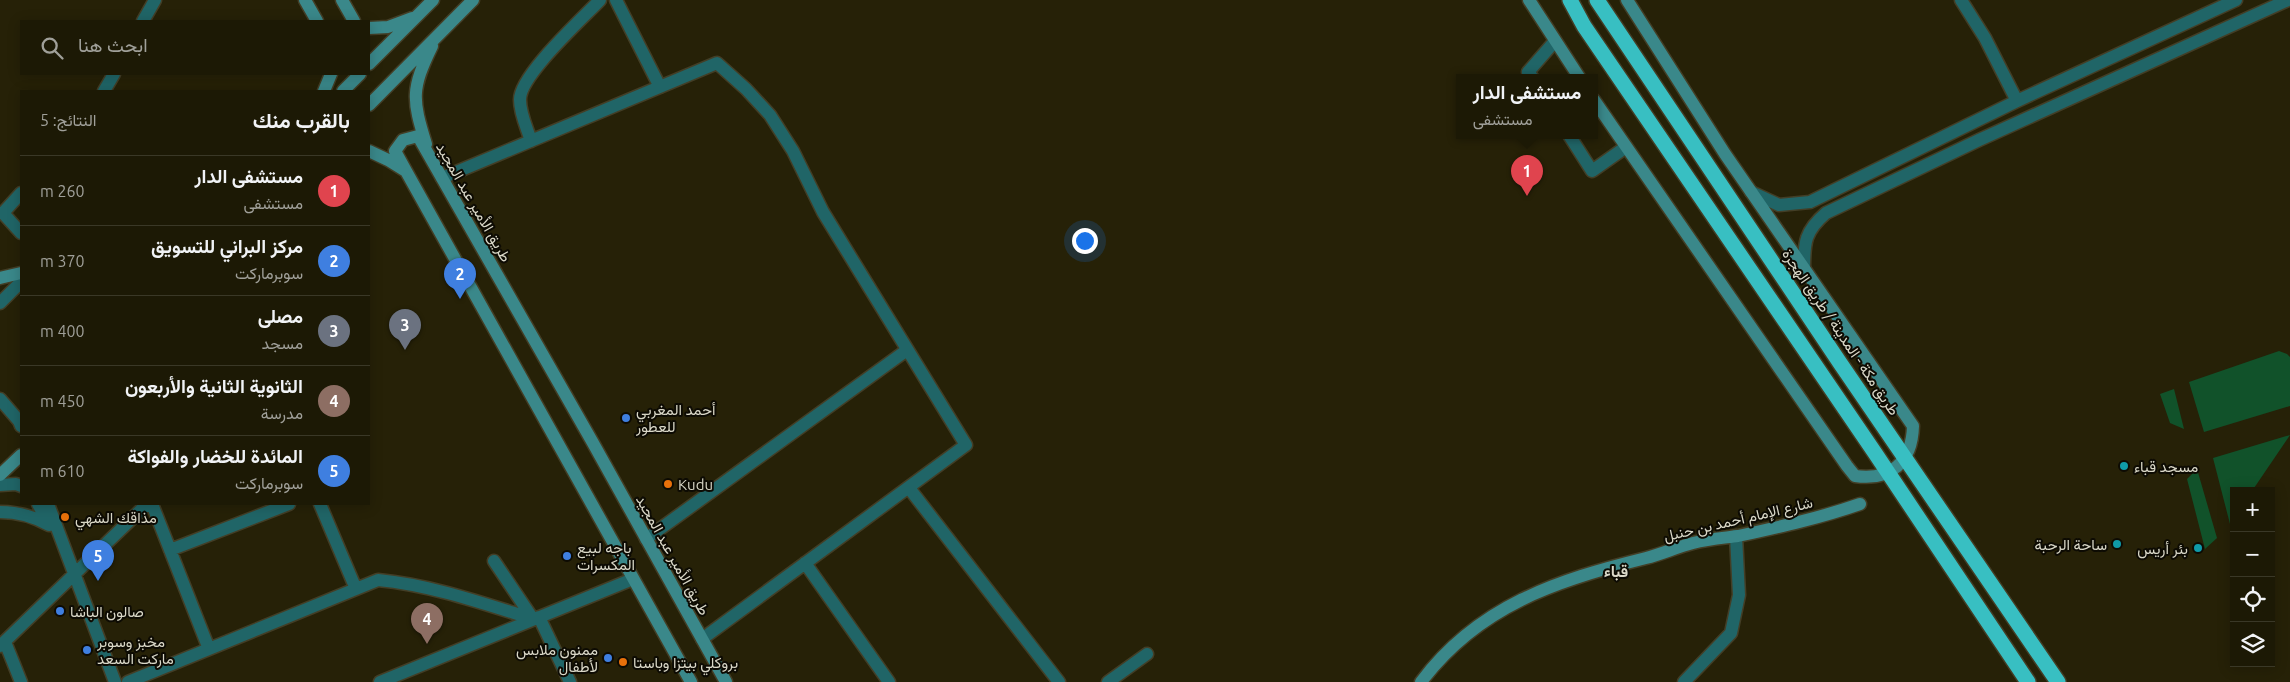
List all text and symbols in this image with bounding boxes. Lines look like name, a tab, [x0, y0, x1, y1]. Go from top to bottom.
search box	[20, 20, 370, 75]
icon: search	[38, 34, 66, 62]
text: ابحث هنا	[78, 34, 148, 56]
popup	[1456, 74, 1598, 139]
text: مستشفى الدار	[1473, 81, 1581, 103]
text: بالقرب منك	[253, 108, 350, 132]
text: مستشفى	[1473, 110, 1532, 128]
text: النتائج: 5	[40, 111, 97, 129]
street label: طريق الأمير عبد المجيد	[431, 139, 515, 266]
pin: 1	[1511, 155, 1543, 196]
text: مستشفى الدار	[195, 165, 303, 187]
text: 260 m	[40, 182, 85, 200]
text: 1	[329, 182, 339, 200]
text: مستشفى	[243, 194, 303, 212]
your location	[1072, 228, 1098, 254]
text: مركز البراني للتسويق	[151, 235, 303, 257]
street label: طريق مكة - المدينة / طريق الهجرة	[1777, 246, 1903, 420]
text: 370 m	[40, 252, 85, 270]
text: 2	[329, 252, 339, 270]
pin: 2	[444, 258, 476, 299]
text: سوبرماركت	[235, 264, 303, 282]
text: مصلى	[258, 305, 303, 327]
pin: 3	[389, 309, 421, 350]
text: 400 m	[40, 322, 85, 340]
text: 3	[329, 322, 339, 340]
text: مسجد	[262, 334, 303, 352]
text: الثانوية الثانية والأربعون	[125, 375, 303, 397]
text: 450 m	[40, 392, 85, 410]
text: 4	[329, 392, 339, 410]
place label: أحمد المغربي للعطور	[635, 401, 716, 436]
text: مدرسة	[261, 404, 303, 422]
marker: أحمد المغربي للعطور	[620, 412, 632, 424]
text: المائدة للخضار والفواكة	[127, 445, 303, 467]
place label: مسجد قباء	[2134, 458, 2198, 476]
marker: مسجد قباء	[2118, 460, 2130, 472]
text: 610 m	[40, 462, 85, 480]
text: 5	[329, 462, 339, 480]
text: سوبرماركت	[235, 474, 303, 492]
place label: Kudu	[678, 476, 713, 493]
marker: Kudu	[662, 478, 674, 490]
map controls	[2230, 487, 2275, 667]
button: +	[2230, 487, 2275, 532]
street label: طريق الأمير عبد المجيد	[631, 492, 713, 619]
street label: شارع الإمام أحمد بن حنبل	[1662, 494, 1815, 547]
place label: مذاقك الشهي	[75, 509, 157, 531]
marker: مذاقك الشهي	[59, 511, 71, 523]
button: −	[2230, 532, 2275, 577]
place label: ساحة الرحبة	[2035, 536, 2107, 554]
marker: ساحة الرحبة	[2111, 538, 2123, 550]
place label: باجه لبيع المكسرات	[577, 539, 635, 574]
pin: 5	[82, 540, 114, 581]
place label: بئر أريس	[2137, 540, 2188, 559]
marker: بئر أريس	[2192, 542, 2204, 554]
marker: باجه لبيع المكسرات	[561, 550, 573, 562]
district label: قباء	[1604, 562, 1628, 581]
button: locate	[2230, 577, 2275, 622]
place label: صالون الباشا	[70, 603, 144, 621]
pin: 4	[411, 603, 443, 644]
marker: صالون الباشا	[54, 605, 66, 617]
button: layers	[2230, 622, 2275, 667]
place label: مخبز وسوبر ماركت السعد	[96, 633, 174, 668]
place label: ممنون ملابس لأطفال	[516, 641, 598, 676]
marker: مخبز وسوبر ماركت السعد	[81, 644, 93, 656]
marker: ممنون ملابس لأطفال	[602, 652, 614, 664]
place label: بروكلي بيتزا وباستا	[633, 654, 738, 676]
marker: بروكلي بيتزا وباستا	[617, 656, 629, 668]

